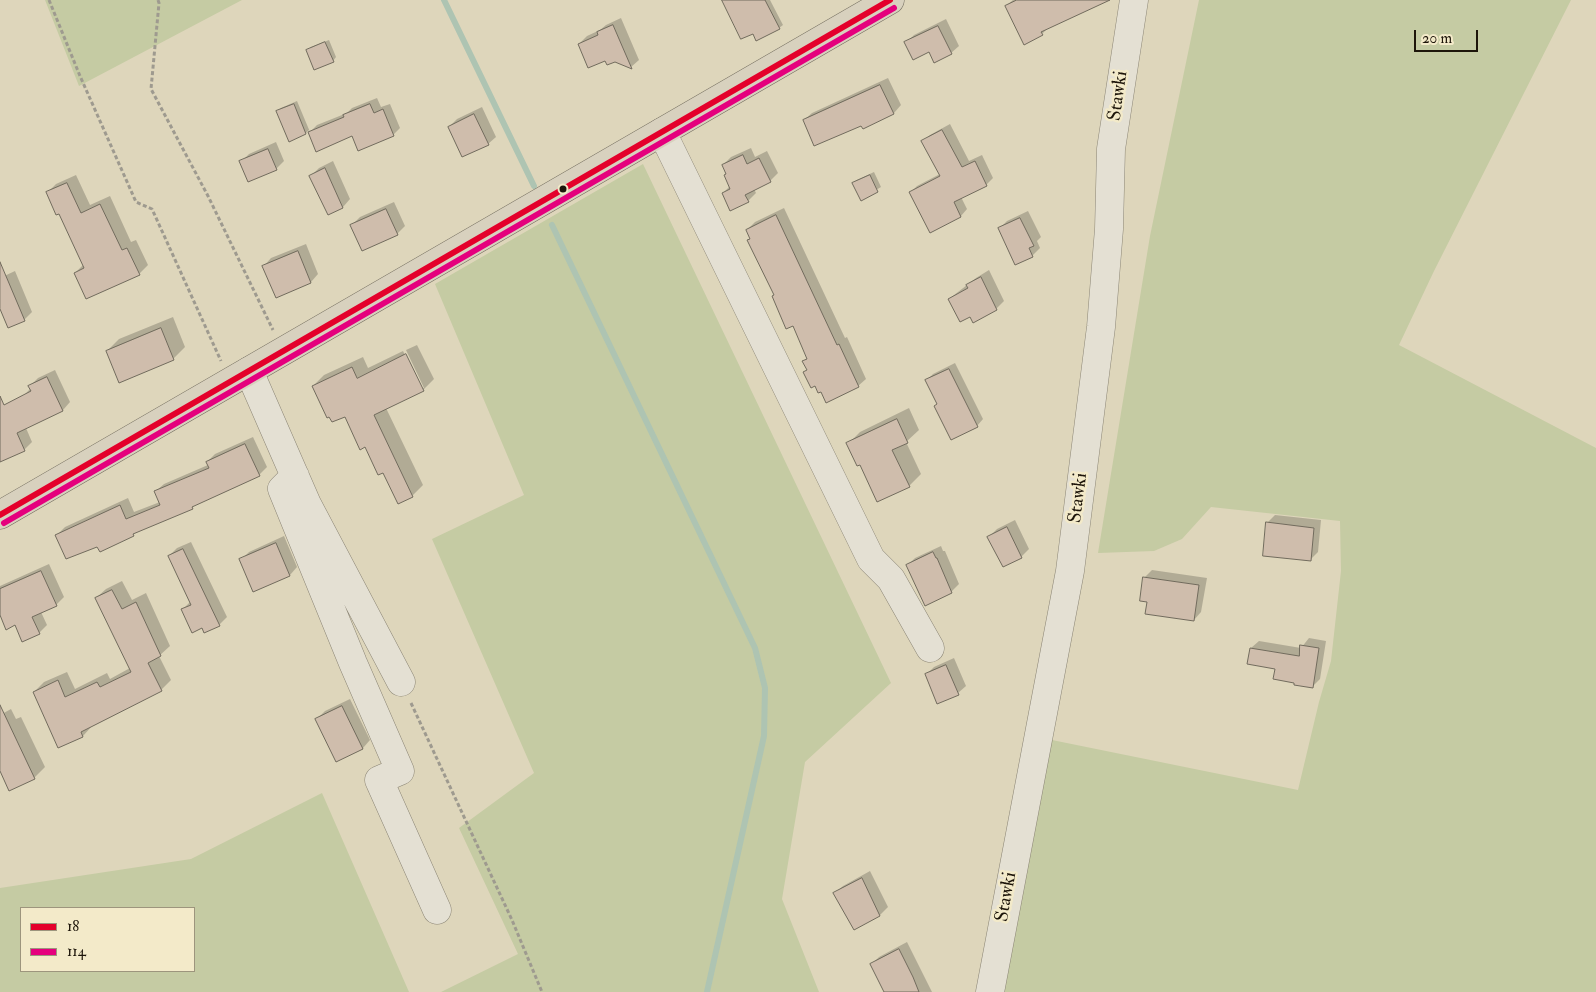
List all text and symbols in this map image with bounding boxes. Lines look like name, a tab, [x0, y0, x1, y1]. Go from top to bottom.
scale bar	[1416, 20, 1480, 52]
text: 20 m	[1422, 29, 1452, 48]
street label: Stawki	[1104, 70, 1134, 122]
unlabelled marker	[558, 184, 568, 194]
street label: Stawki	[1065, 472, 1093, 524]
street label: Stawki	[991, 870, 1023, 924]
legend	[20, 907, 195, 972]
text: 18	[67, 917, 79, 936]
text: 114	[67, 942, 86, 961]

